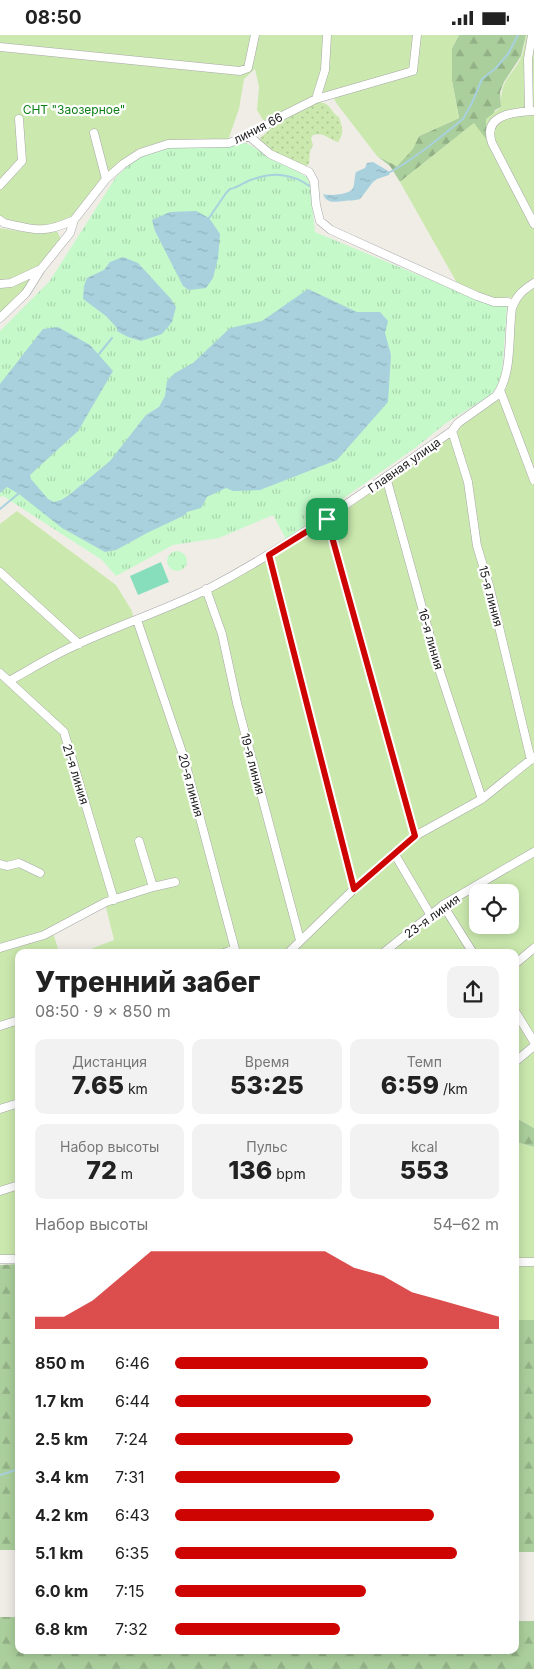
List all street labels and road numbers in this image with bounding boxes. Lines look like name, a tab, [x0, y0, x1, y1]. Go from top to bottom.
street label: линия 66	[231, 109, 285, 147]
street label: Главная улица	[365, 434, 443, 496]
street label: 15-я линия	[476, 564, 506, 628]
street label: 16-я линия	[415, 607, 447, 671]
street label: 19-я линия	[238, 732, 268, 796]
street label: 21-я линия	[60, 742, 92, 806]
street label: 20-я линия	[175, 752, 207, 818]
street label: 23-я линия	[401, 891, 463, 941]

